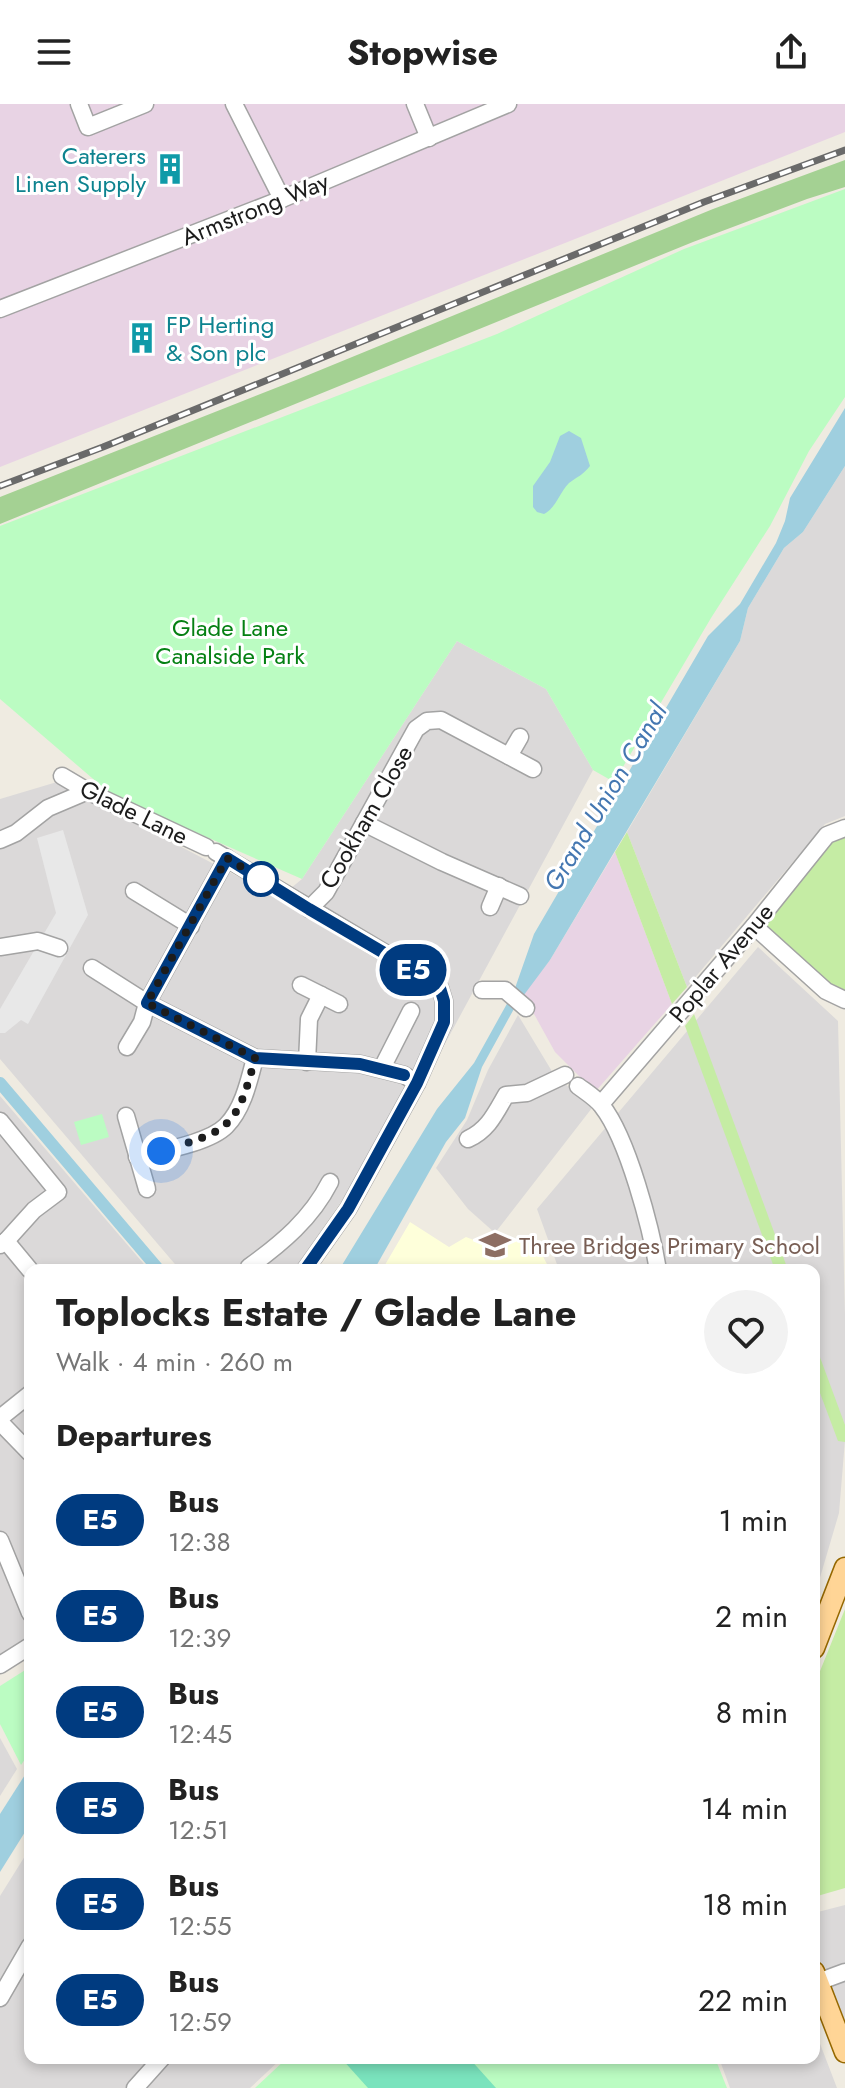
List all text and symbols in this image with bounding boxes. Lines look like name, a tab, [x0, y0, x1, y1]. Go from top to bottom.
text: Stopwise	[347, 26, 498, 78]
icon: menu	[32, 30, 76, 74]
icon: share	[769, 30, 813, 74]
place label: Caterers Linen Supply	[15, 138, 146, 201]
building icon: Caterers Linen Supply	[153, 152, 187, 186]
street label: Armstrong Way	[176, 163, 334, 254]
place label: FP Herting & Son plc	[166, 307, 274, 370]
building icon: FP Herting & Son plc	[125, 321, 159, 355]
park label: Glade Lane Canalside Park	[155, 610, 305, 673]
water label: Grand Union Canal	[534, 695, 677, 898]
street label: Cookham Close	[311, 739, 421, 895]
street label: Glade Lane	[74, 771, 194, 853]
unlabelled marker	[244, 862, 278, 896]
street label: Poplar Avenue	[661, 896, 781, 1030]
line badge: E5	[377, 944, 449, 996]
text: E5	[396, 949, 430, 990]
your location	[141, 1131, 181, 1171]
school or university icon: Three Bridges Primary School	[478, 1228, 512, 1262]
place label: Three Bridges Primary School	[519, 1228, 820, 1263]
text: Toplocks Estate / Glade Lane	[56, 1285, 577, 1340]
button: heart	[704, 1290, 788, 1374]
text: Walk · 4 min · 260 m	[56, 1343, 293, 1381]
text: Departures	[56, 1414, 212, 1457]
text: Bus	[168, 1480, 219, 1523]
text: E5	[83, 1499, 117, 1540]
text: 1 min	[719, 1499, 788, 1542]
text: 12:38	[168, 1523, 231, 1561]
text: Bus	[168, 1576, 219, 1619]
text: E5	[83, 1595, 117, 1636]
text: 2 min	[715, 1595, 788, 1638]
text: 12:39	[168, 1619, 231, 1657]
text: Bus	[168, 1672, 219, 1715]
text: E5	[83, 1691, 117, 1732]
text: 8 min	[716, 1691, 788, 1734]
text: 12:45	[168, 1715, 232, 1753]
text: Bus	[168, 1768, 219, 1811]
text: E5	[83, 1787, 117, 1828]
text: 14 min	[701, 1787, 788, 1830]
text: 12:51	[168, 1811, 229, 1849]
text: Bus	[168, 1864, 219, 1907]
text: E5	[83, 1883, 117, 1924]
text: 18 min	[702, 1883, 788, 1926]
text: 12:55	[168, 1907, 232, 1945]
text: Bus	[168, 1960, 219, 2003]
text: E5	[83, 1979, 117, 2020]
text: 22 min	[698, 1979, 788, 2022]
text: 12:59	[168, 2003, 232, 2041]

